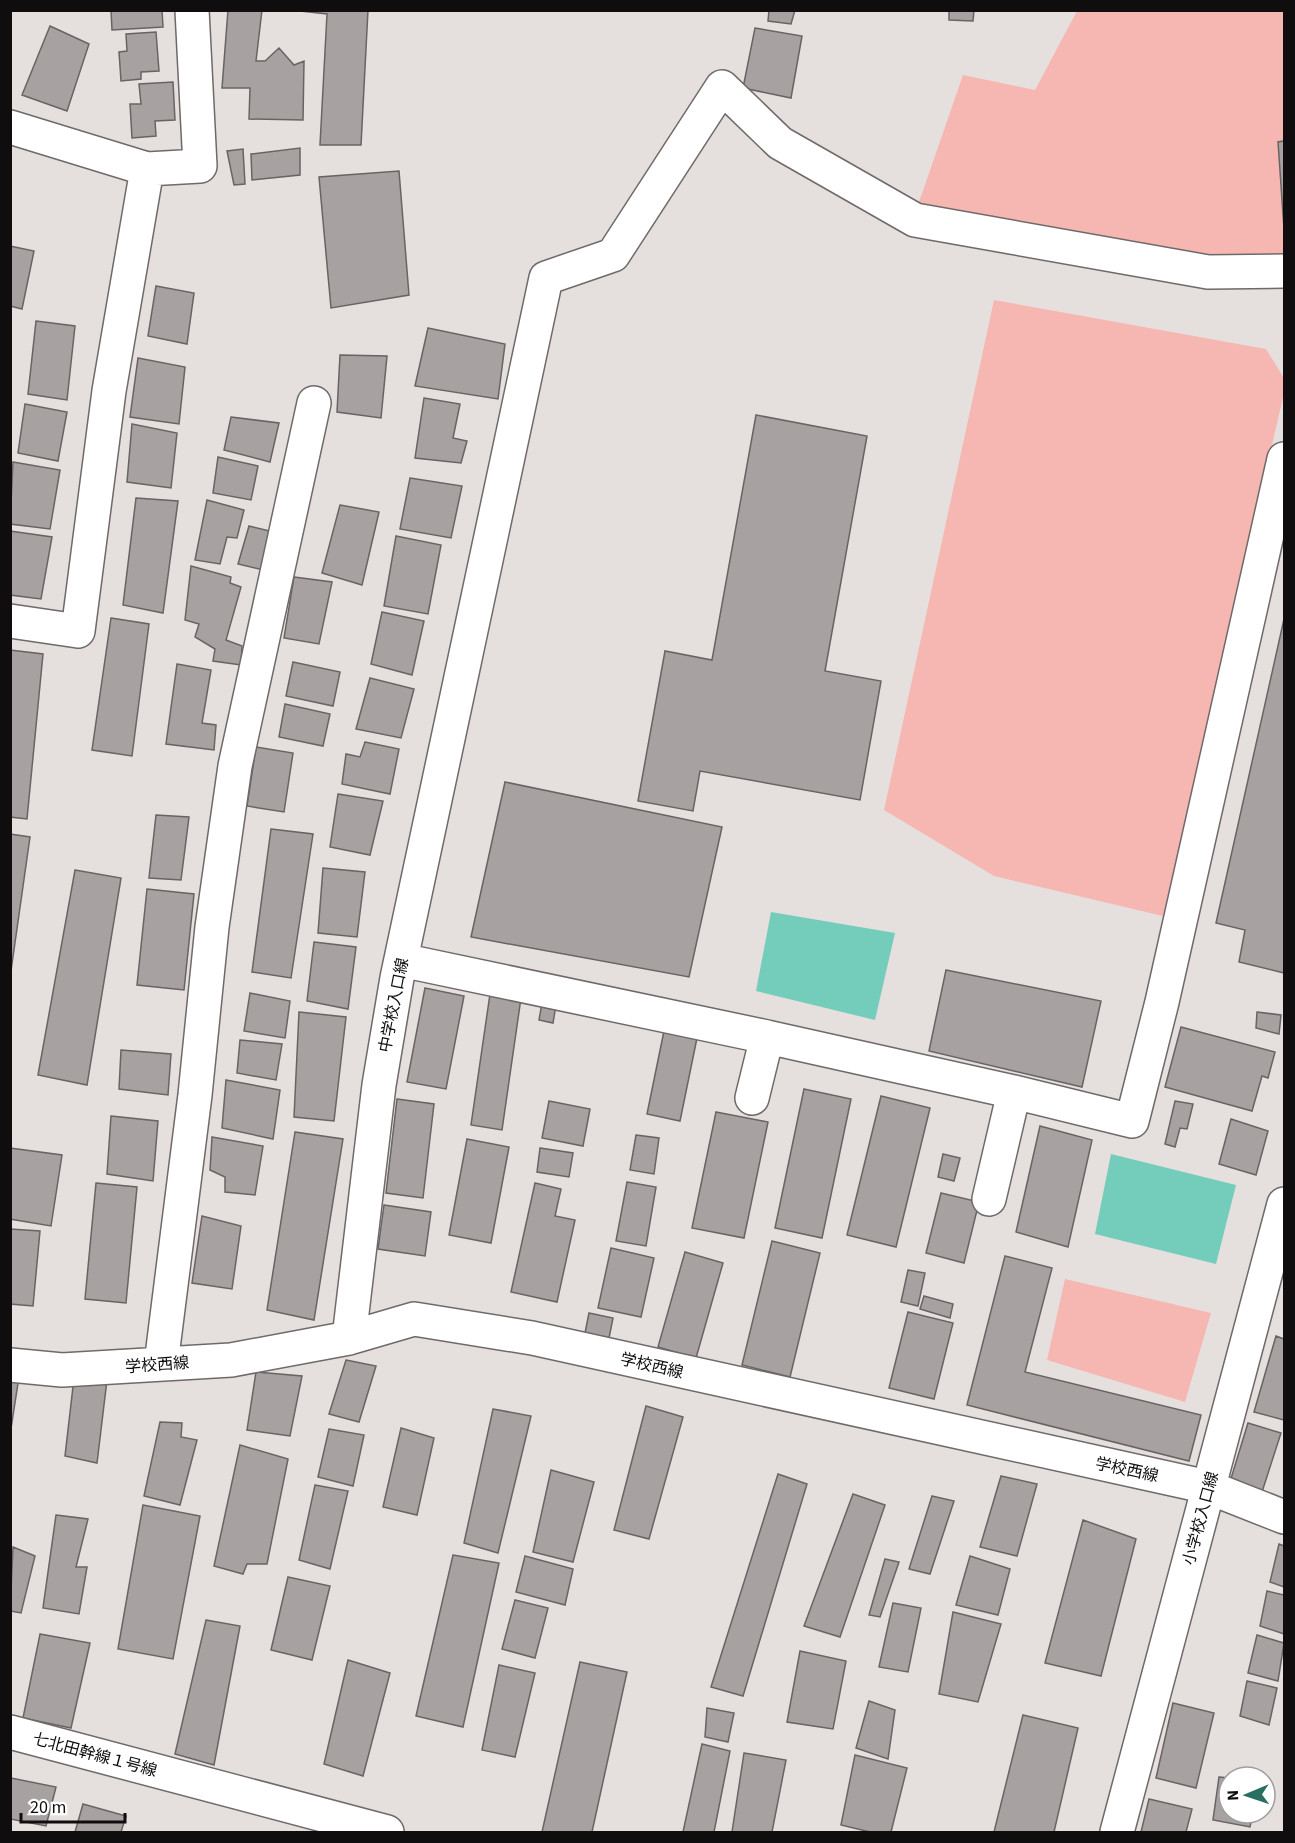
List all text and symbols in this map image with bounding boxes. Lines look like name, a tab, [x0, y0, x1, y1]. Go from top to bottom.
street label: 中学校入口線	[374, 956, 414, 1054]
street label: 学校西線	[618, 1348, 685, 1384]
street label: 学校西線	[124, 1352, 190, 1378]
street label: 学校西線	[1093, 1453, 1160, 1487]
street label: 小学校入口線	[1178, 1469, 1224, 1567]
street label: 七北田幹線１号線	[30, 1728, 159, 1782]
north arrow	[1217, 1765, 1277, 1825]
scale bar	[21, 1786, 124, 1824]
text: N	[1222, 1790, 1244, 1801]
text: 20 m	[30, 1795, 66, 1820]

